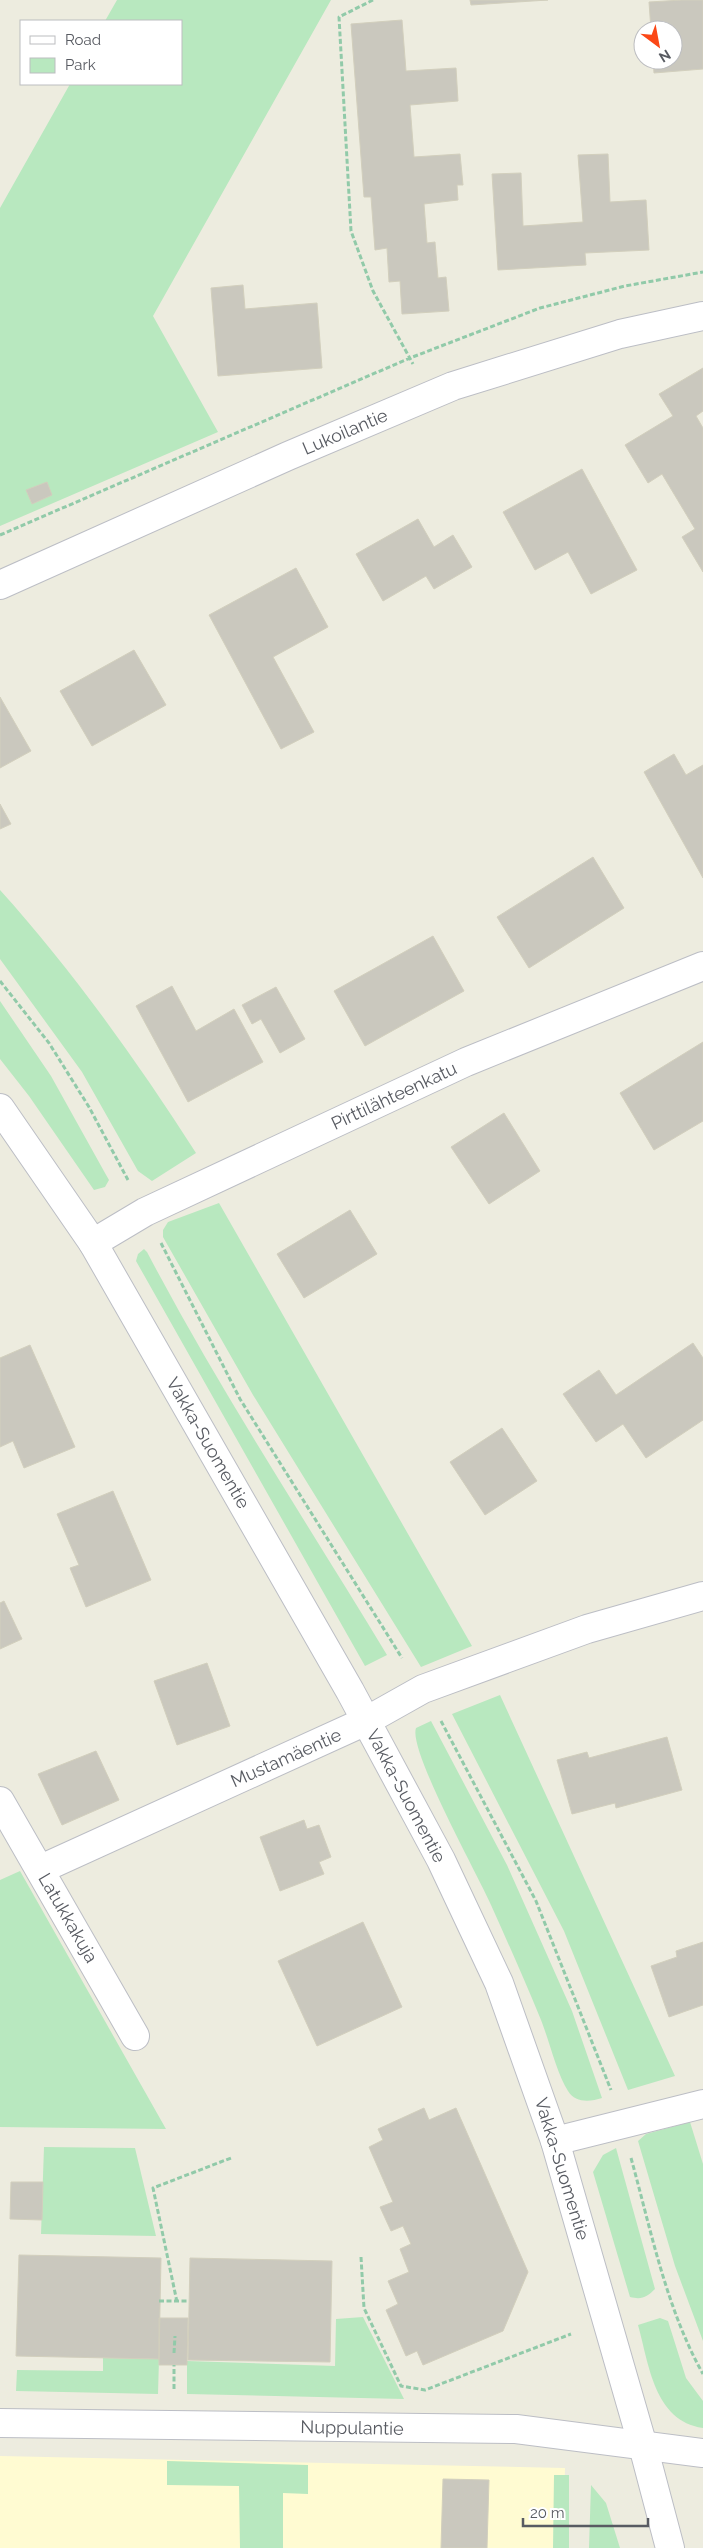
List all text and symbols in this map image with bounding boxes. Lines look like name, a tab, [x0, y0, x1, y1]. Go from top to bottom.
legend	[20, 20, 182, 85]
north arrow	[633, 20, 683, 70]
text: Road	[65, 31, 101, 49]
text: N	[656, 46, 674, 66]
text: Park	[65, 56, 96, 74]
street label: Lukoilantie	[299, 404, 391, 459]
street label: Pirttilähteenkatu	[328, 1057, 460, 1134]
street label: Vakka-Suomentie	[162, 1373, 255, 1512]
street label: Mustamäentie	[227, 1724, 345, 1791]
street label: Vakka-Suomentie	[362, 1726, 451, 1866]
street label: Latukkakuja	[34, 1869, 103, 1966]
street label: Vakka-Suomentie	[531, 2095, 594, 2243]
street label: Nuppulantie	[300, 2416, 404, 2439]
scale bar	[523, 2496, 648, 2528]
text: 20 m	[530, 2504, 565, 2522]

